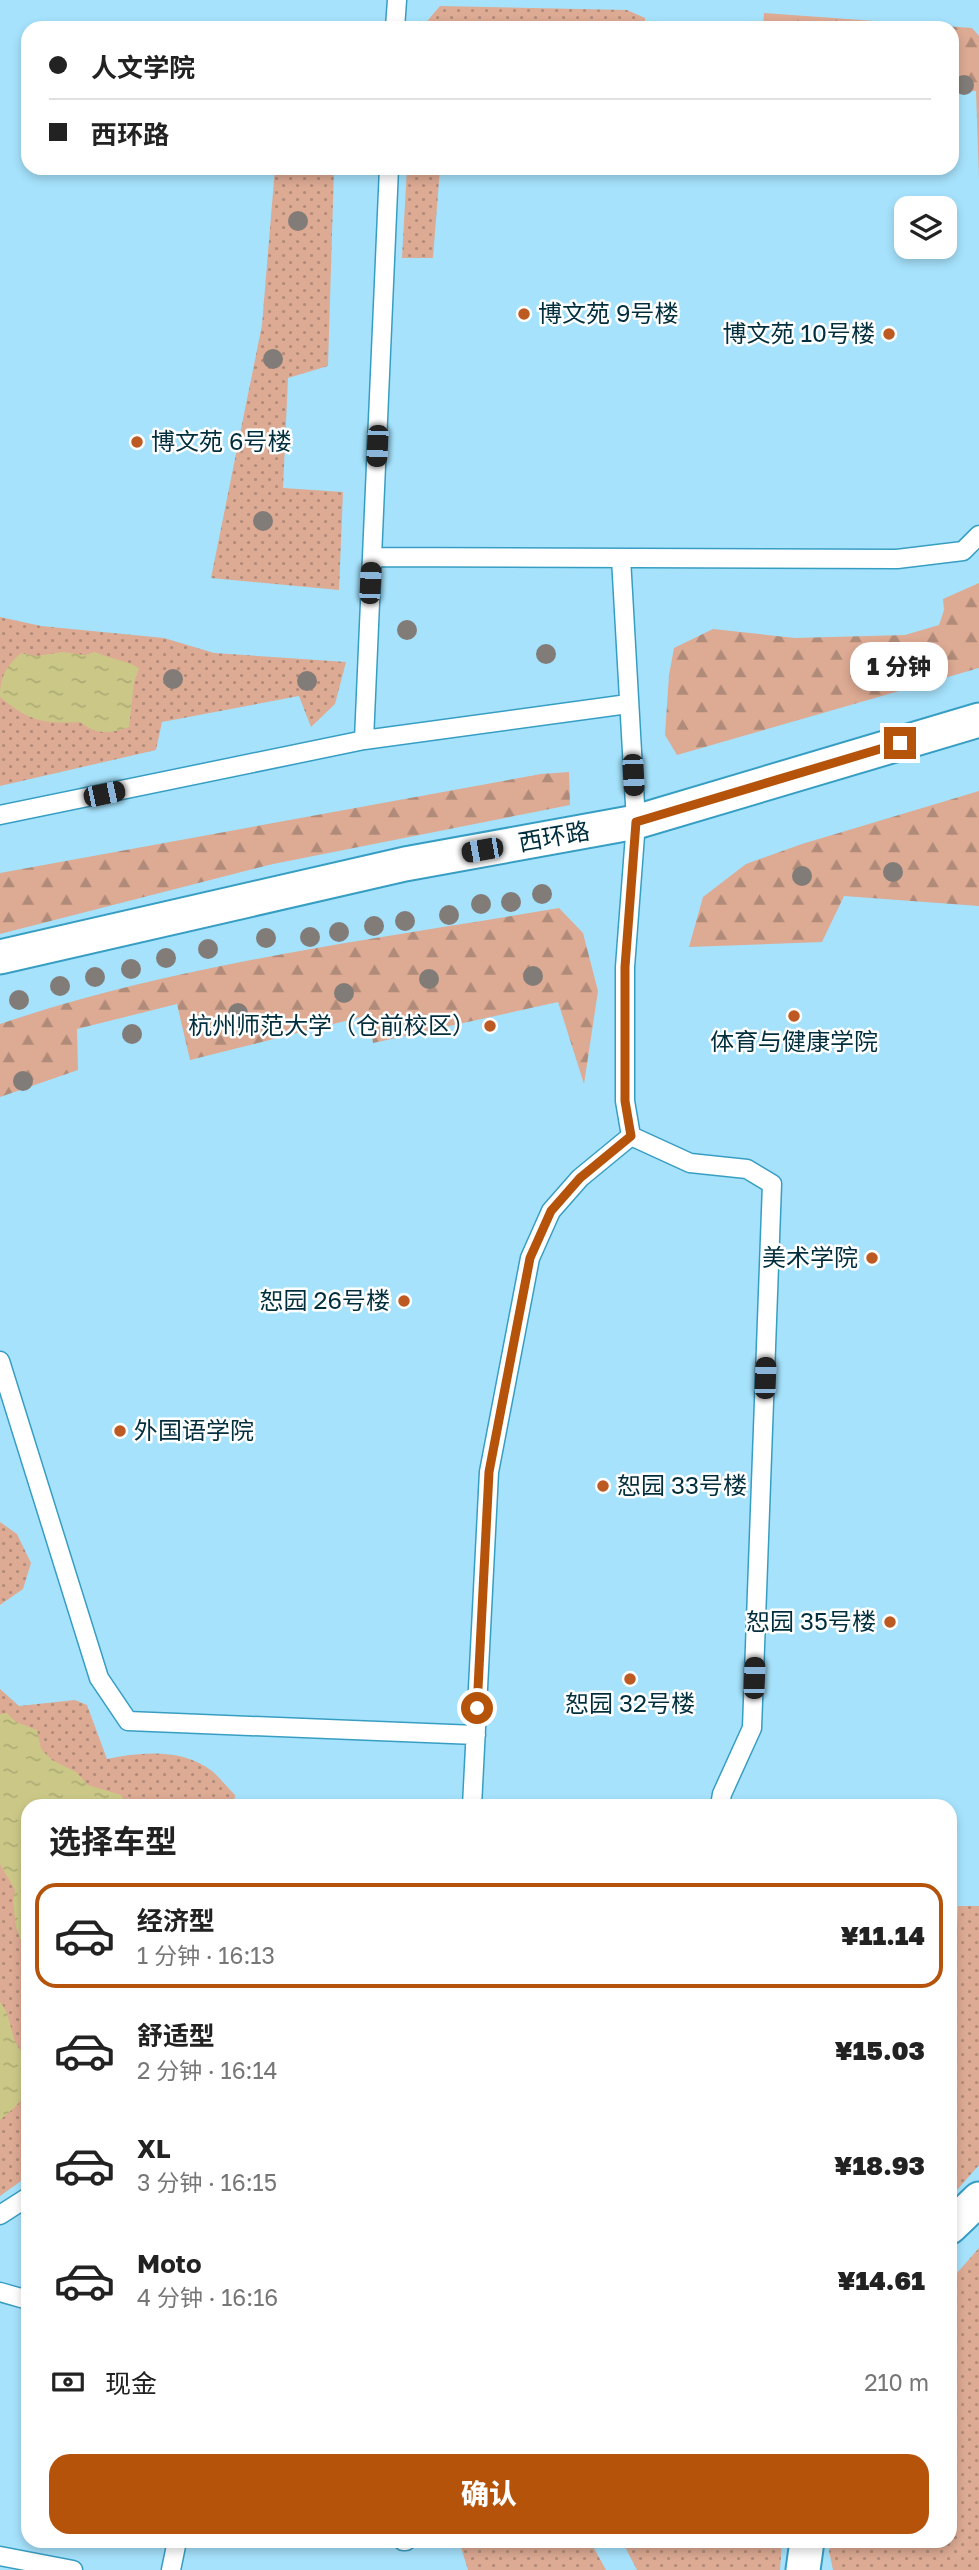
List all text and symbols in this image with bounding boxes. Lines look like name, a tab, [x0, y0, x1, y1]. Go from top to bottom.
text: 人文学院	[91, 52, 195, 83]
text: 西环路	[91, 119, 169, 150]
map controls	[894, 196, 957, 259]
button: layers	[894, 196, 957, 259]
place label: 博文苑 9号楼	[538, 298, 679, 327]
marker: 博文苑 9号楼	[516, 306, 532, 322]
place label: 博文苑 10号楼	[722, 318, 875, 347]
marker: 博文苑 10号楼	[881, 326, 897, 342]
car	[366, 424, 389, 468]
place label: 博文苑 6号楼	[151, 426, 292, 455]
marker: 博文苑 6号楼	[129, 434, 145, 450]
car	[359, 561, 382, 605]
callout: 1 分钟	[851, 642, 949, 690]
text: 1 分钟	[867, 652, 931, 680]
route end	[884, 727, 916, 759]
car	[622, 753, 645, 797]
car	[82, 779, 127, 809]
street label: 西环路	[516, 815, 592, 856]
car	[460, 836, 505, 864]
marker: 体育与健康学院	[786, 1008, 802, 1024]
place label: 杭州师范大学（仓前校区）	[188, 1010, 476, 1039]
marker: 杭州师范大学（仓前校区）	[482, 1018, 498, 1034]
place label: 体育与健康学院	[710, 1026, 878, 1055]
place label: 美术学院	[762, 1242, 858, 1271]
marker: 美术学院	[864, 1250, 880, 1266]
place label: 恕园 26号楼	[260, 1285, 390, 1314]
marker: 恕园 26号楼	[396, 1293, 412, 1309]
car	[754, 1357, 777, 1399]
place label: 外国语学院	[134, 1415, 254, 1444]
marker: 外国语学院	[112, 1423, 128, 1439]
place label: 恕园 33号楼	[617, 1470, 747, 1499]
marker: 恕园 33号楼	[595, 1478, 611, 1494]
place label: 恕园 35号楼	[746, 1606, 876, 1635]
marker: 恕园 35号楼	[882, 1614, 898, 1630]
car	[743, 1657, 766, 1699]
marker: 恕园 32号楼	[622, 1671, 638, 1687]
place label: 恕园 32号楼	[565, 1688, 695, 1717]
route start	[461, 1692, 493, 1724]
text: 选择车型	[49, 1822, 177, 1860]
icon: car	[53, 1904, 116, 1967]
text: 经济型	[137, 1905, 215, 1936]
text: ¥11.14	[840, 1920, 925, 1951]
text: 1 分钟 · 16:13	[137, 1941, 275, 1969]
icon: car	[53, 2019, 116, 2082]
text: 舒适型	[137, 2020, 215, 2051]
text: ¥15.03	[834, 2035, 925, 2066]
text: 2 分钟 · 16:14	[137, 2056, 278, 2084]
text: XL	[137, 2133, 171, 2164]
icon: car	[53, 2134, 116, 2197]
text: ¥18.93	[834, 2150, 925, 2181]
text: 3 分钟 · 16:15	[137, 2168, 277, 2196]
text: Moto	[137, 2248, 202, 2279]
icon: car	[53, 2249, 116, 2312]
text: ¥14.61	[837, 2265, 925, 2296]
text: 4 分钟 · 16:16	[137, 2283, 278, 2311]
icon: cash	[49, 2363, 87, 2401]
text: 现金	[105, 2368, 157, 2399]
text: 210 m	[864, 2368, 929, 2396]
button: 确认	[49, 2454, 929, 2534]

